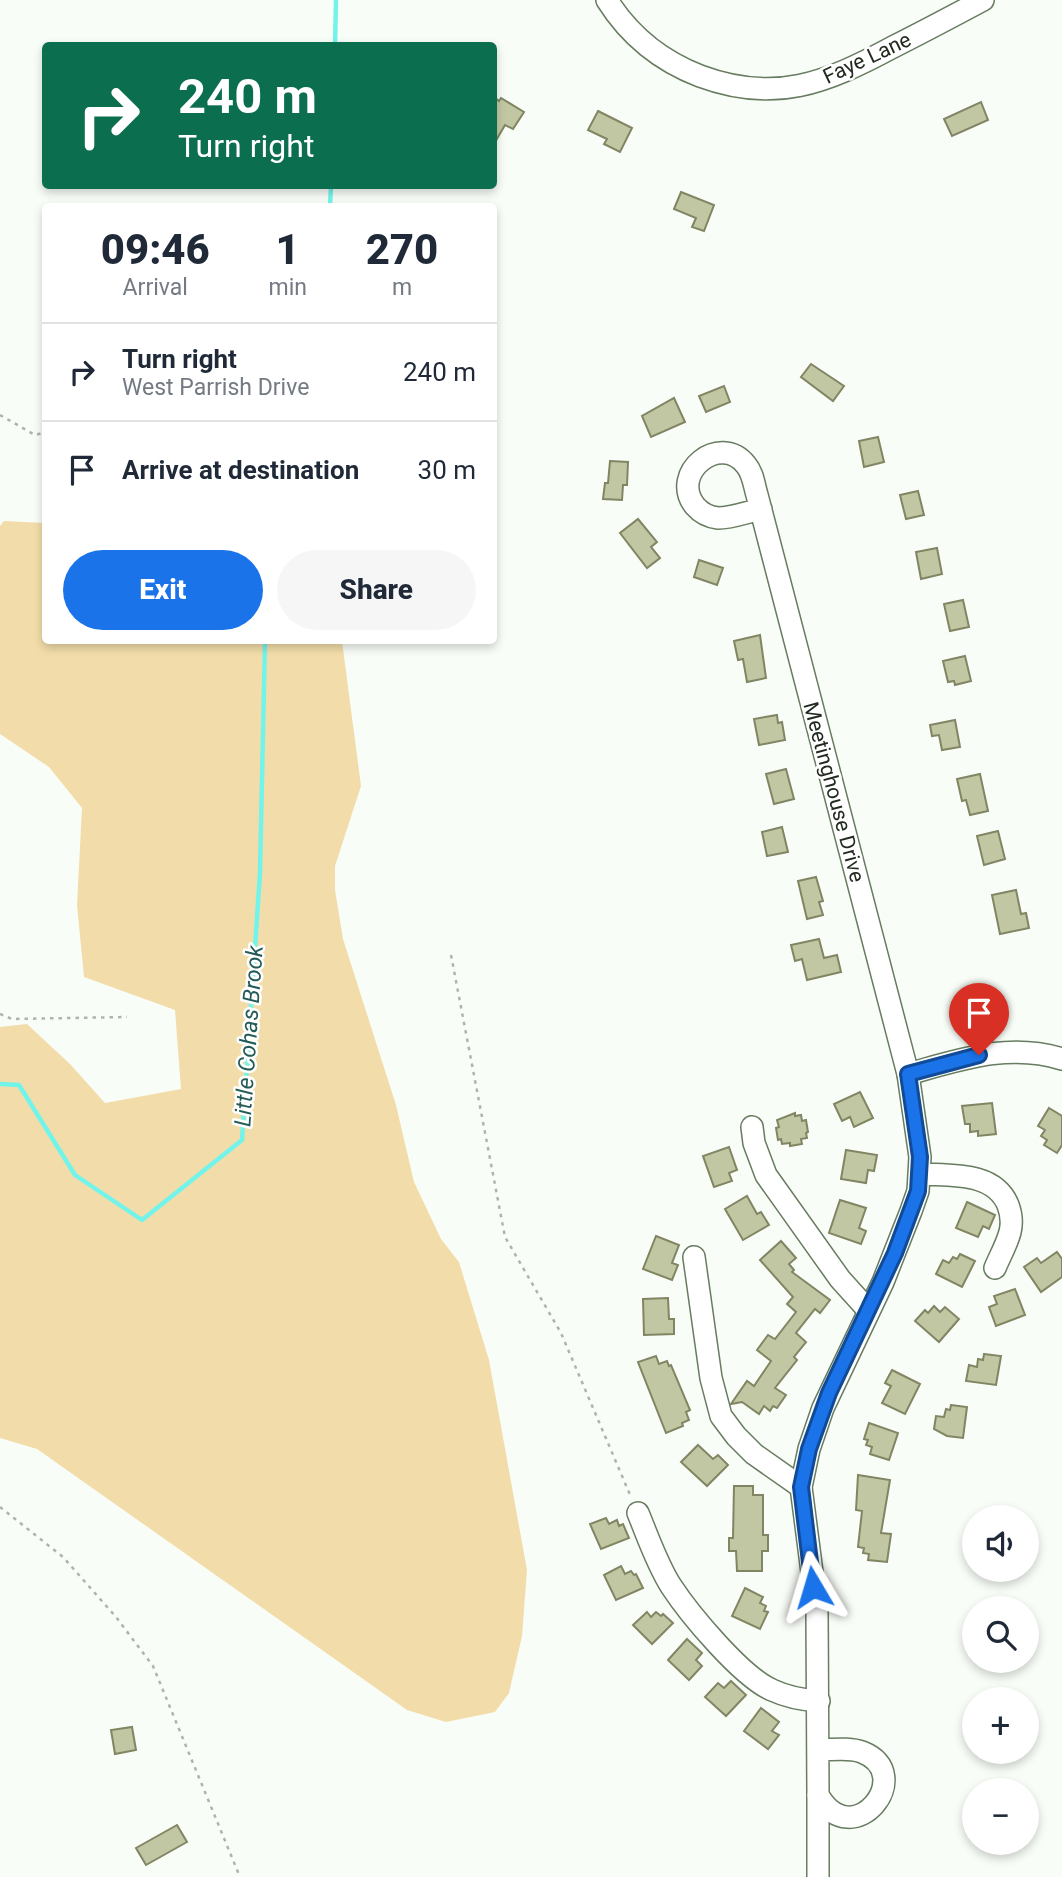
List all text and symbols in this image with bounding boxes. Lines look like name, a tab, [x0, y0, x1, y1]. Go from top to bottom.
street label: Faye Lane	[819, 27, 915, 89]
text: 240 m	[178, 68, 317, 125]
icon: right	[63, 70, 154, 161]
text: Turn right	[178, 127, 314, 165]
text: 09:46	[101, 225, 210, 274]
text: 1	[276, 225, 300, 274]
text: 270	[366, 225, 438, 274]
text: Arrival	[123, 274, 188, 301]
text: min	[268, 274, 307, 301]
text: m	[392, 274, 412, 301]
text: Turn right	[122, 344, 237, 374]
icon: right	[63, 353, 101, 391]
text: 240 m	[403, 357, 476, 387]
text: West Parrish Drive	[122, 374, 309, 401]
icon: arrive	[63, 451, 101, 489]
text: Arrive at destination	[122, 455, 359, 485]
text: 30 m	[418, 455, 476, 485]
button: Exit	[63, 550, 263, 630]
button: Share	[277, 550, 476, 630]
street label: Meetinghouse Drive	[798, 699, 870, 885]
water label: Little Cohas Brook	[229, 944, 269, 1128]
pin	[949, 983, 1009, 1055]
icon: arrive	[960, 994, 998, 1032]
map controls	[962, 1505, 1039, 1855]
button: sound	[962, 1505, 1039, 1582]
position arrow	[776, 1550, 850, 1624]
button: search	[962, 1596, 1039, 1673]
button: +	[962, 1687, 1039, 1764]
button: −	[962, 1778, 1039, 1855]

